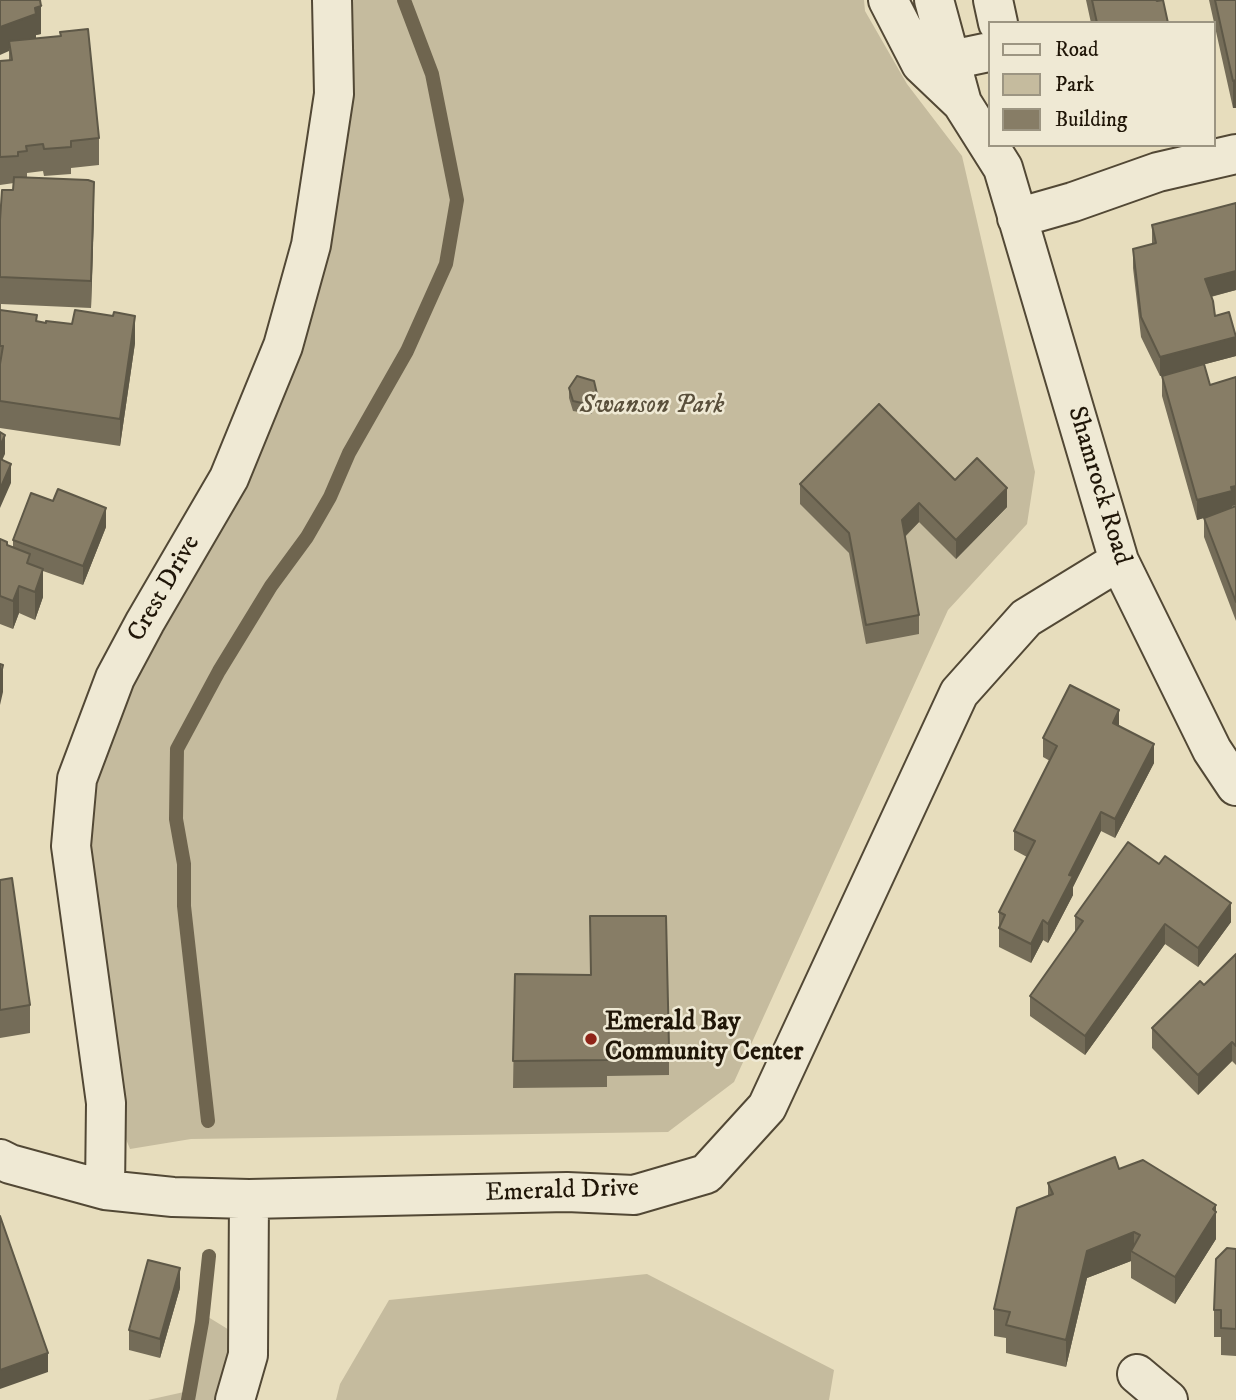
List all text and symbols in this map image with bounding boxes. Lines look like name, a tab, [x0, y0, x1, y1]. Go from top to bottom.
legend	[988, 21, 1215, 147]
text: Road	[1055, 37, 1099, 63]
text: Park	[1055, 72, 1094, 98]
text: Building	[1055, 107, 1127, 133]
park label: Swanson Park	[580, 391, 724, 423]
street label: Shamrock Road	[1059, 403, 1137, 569]
street label: Crest Drive	[122, 530, 208, 648]
place label: Emerald Bay Community Center	[605, 1008, 803, 1070]
marker: Emerald Bay Community Center	[583, 1031, 599, 1047]
street label: Emerald Drive	[485, 1174, 639, 1210]

